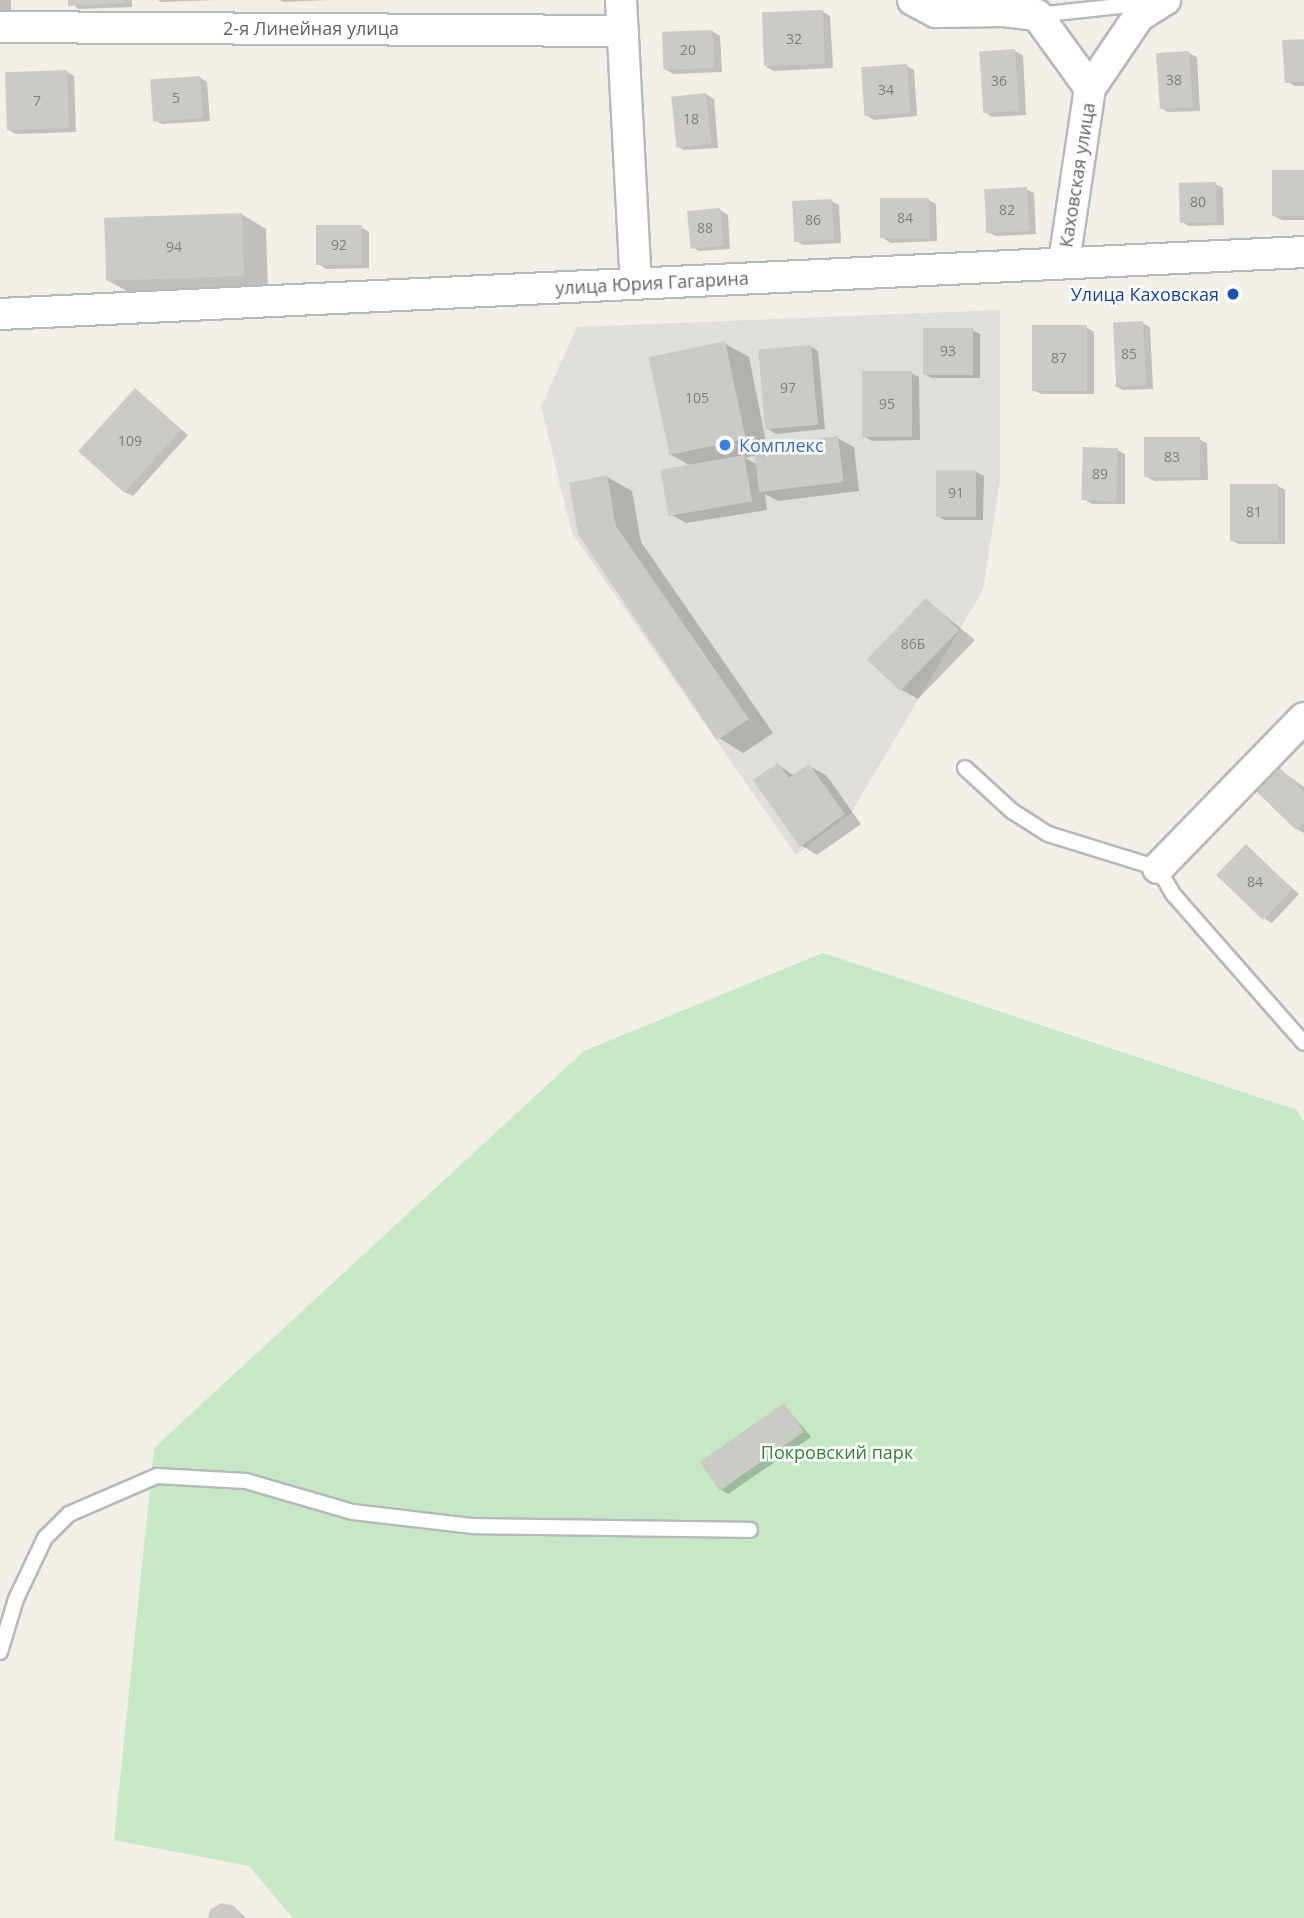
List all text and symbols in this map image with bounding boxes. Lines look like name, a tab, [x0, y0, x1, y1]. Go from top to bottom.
street label: 2-я Линейная улица	[223, 17, 399, 39]
house number: 32	[786, 31, 802, 47]
house number: 20	[680, 42, 696, 58]
house number: 38	[1166, 72, 1182, 88]
house number: 36	[991, 73, 1007, 89]
house number: 34	[878, 82, 894, 98]
house number: 5	[172, 90, 180, 106]
house number: 7	[33, 93, 41, 109]
street label: Каховская улица	[1055, 101, 1099, 249]
house number: 18	[683, 111, 699, 127]
house number: 80	[1190, 194, 1206, 210]
house number: 82	[999, 202, 1015, 218]
house number: 84	[897, 210, 913, 226]
house number: 86	[805, 212, 821, 228]
house number: 88	[697, 220, 713, 236]
house number: 92	[331, 237, 347, 253]
house number: 94	[166, 239, 182, 255]
street label: улица Юрия Гагарина	[555, 267, 749, 299]
place label: Улица Каховская	[1071, 283, 1219, 305]
marker: Улица Каховская	[1225, 286, 1241, 302]
house number: 93	[940, 343, 956, 359]
house number: 85	[1121, 346, 1137, 362]
house number: 87	[1051, 350, 1067, 366]
house number: 97	[780, 380, 796, 396]
house number: 105	[685, 390, 709, 406]
house number: 95	[879, 396, 895, 412]
house number: 109	[118, 433, 142, 449]
place label: Комплекс	[739, 434, 823, 456]
marker: Комплекс	[717, 437, 733, 453]
house number: 83	[1164, 449, 1180, 465]
house number: 89	[1092, 466, 1108, 482]
house number: 91	[948, 485, 964, 501]
house number: 81	[1246, 504, 1262, 520]
house number: 86Б	[901, 636, 925, 652]
house number: 84	[1247, 874, 1263, 890]
park label: Покровский парк	[761, 1441, 913, 1463]

